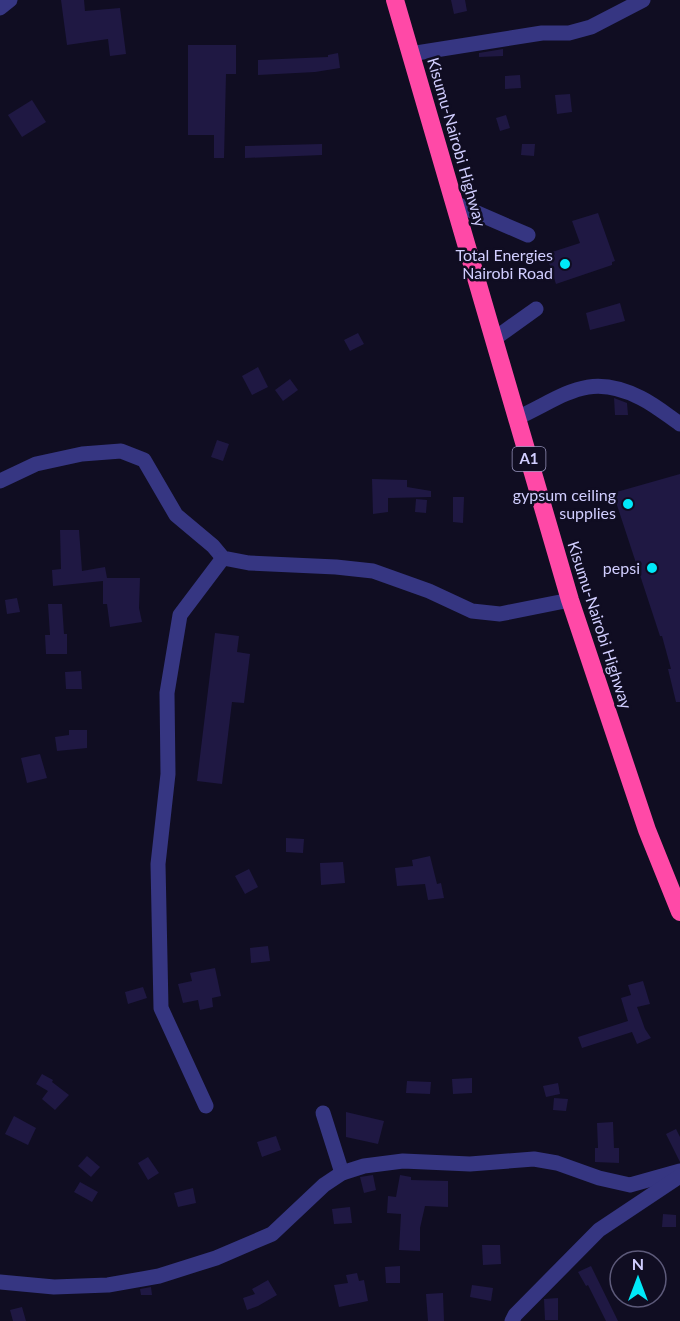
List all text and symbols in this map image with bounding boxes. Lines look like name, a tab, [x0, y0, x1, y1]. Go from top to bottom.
street label: Kisumu-Nairobi Highway	[424, 55, 491, 229]
place label: Total Energies Nairobi Road	[455, 245, 553, 282]
marker: Total Energies Nairobi Road	[558, 257, 572, 271]
road number: A1	[512, 447, 546, 471]
place label: gypsum ceiling supplies	[513, 485, 616, 522]
marker: gypsum ceiling supplies	[621, 497, 635, 511]
street label: Kisumu-Nairobi Highway	[564, 539, 637, 712]
place label: pepsi	[603, 558, 640, 577]
marker: pepsi	[645, 561, 659, 575]
north arrow	[608, 1249, 668, 1309]
text: N	[632, 1254, 644, 1273]

